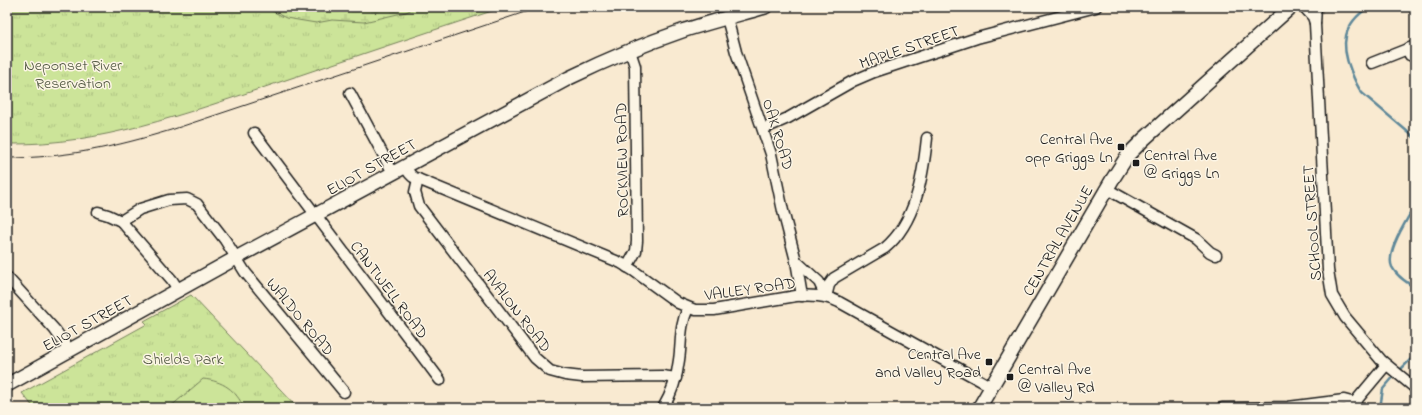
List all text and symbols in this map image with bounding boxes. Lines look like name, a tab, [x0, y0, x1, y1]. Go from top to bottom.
street label: MAPLE STREET	[856, 20, 963, 76]
park label: Neponset River Reservation	[24, 54, 122, 96]
street label: OAK ROAD	[755, 96, 799, 173]
street label: ROCKVIEW ROAD	[610, 102, 636, 217]
place label: Central Ave opp Griggs Ln	[1025, 128, 1114, 170]
street label: ELIOT STREET	[322, 133, 421, 202]
marker: Central Ave opp Griggs Ln	[1116, 142, 1126, 152]
place label: Central Ave @ Griggs Ln	[1144, 144, 1219, 186]
marker: Central Ave @ Griggs Ln	[1131, 158, 1141, 168]
street label: SCHOOL STREET	[1297, 164, 1329, 282]
street label: CENTRAL AVENUE	[1017, 181, 1100, 301]
street label: CANTWELL ROAD	[343, 236, 433, 344]
street label: AVALON ROAD	[476, 265, 557, 358]
street label: VALLEY ROAD	[702, 272, 797, 308]
street label: WALDO ROAD	[260, 273, 339, 362]
street label: ELIOT STREET	[38, 289, 137, 358]
place label: Central Ave and Valley Road	[875, 343, 982, 385]
park label: Shields Park	[143, 348, 224, 372]
marker: Central Ave and Valley Road	[984, 357, 994, 367]
place label: Central Ave @ Valley Rd	[1018, 358, 1094, 400]
marker: Central Ave @ Valley Rd	[1005, 372, 1015, 382]

